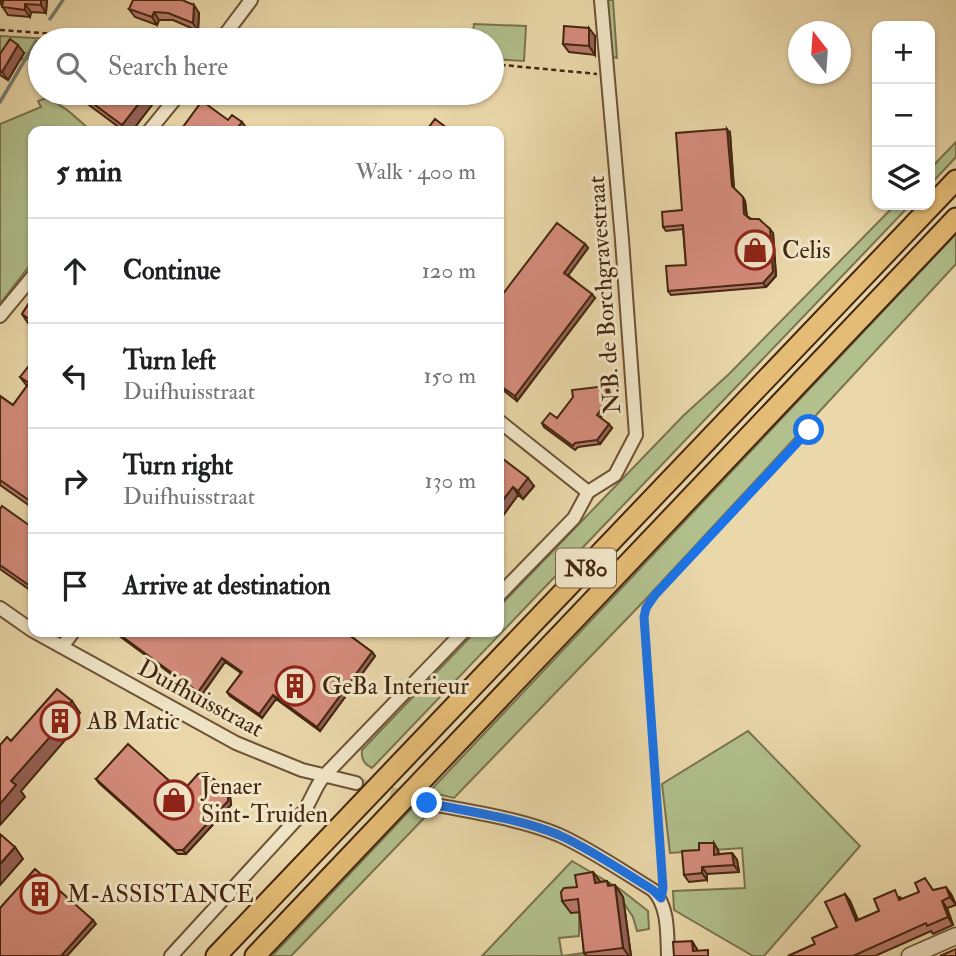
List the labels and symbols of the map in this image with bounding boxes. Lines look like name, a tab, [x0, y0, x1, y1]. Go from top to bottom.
north arrow	[788, 21, 851, 84]
street label: N.B. de Borchgravestraat	[581, 175, 628, 415]
shop icon: Celis	[734, 229, 776, 271]
place label: Celis	[782, 235, 830, 266]
route start	[793, 414, 824, 445]
road number: N80	[556, 548, 616, 588]
street label: Duifhuisstraat	[133, 652, 269, 745]
building icon: GeBa Interieur	[274, 665, 316, 707]
place label: GeBa Interieur	[322, 671, 469, 702]
building icon: AB Matic	[39, 700, 81, 742]
place label: AB Matic	[86, 706, 180, 737]
place label: Jenaer Sint-Truiden	[200, 771, 328, 830]
shop icon: Jenaer Sint-Truiden	[153, 779, 195, 821]
route end	[411, 787, 442, 818]
building icon: M-ASSISTANCE	[19, 873, 61, 915]
place label: M-ASSISTANCE	[67, 879, 254, 910]

